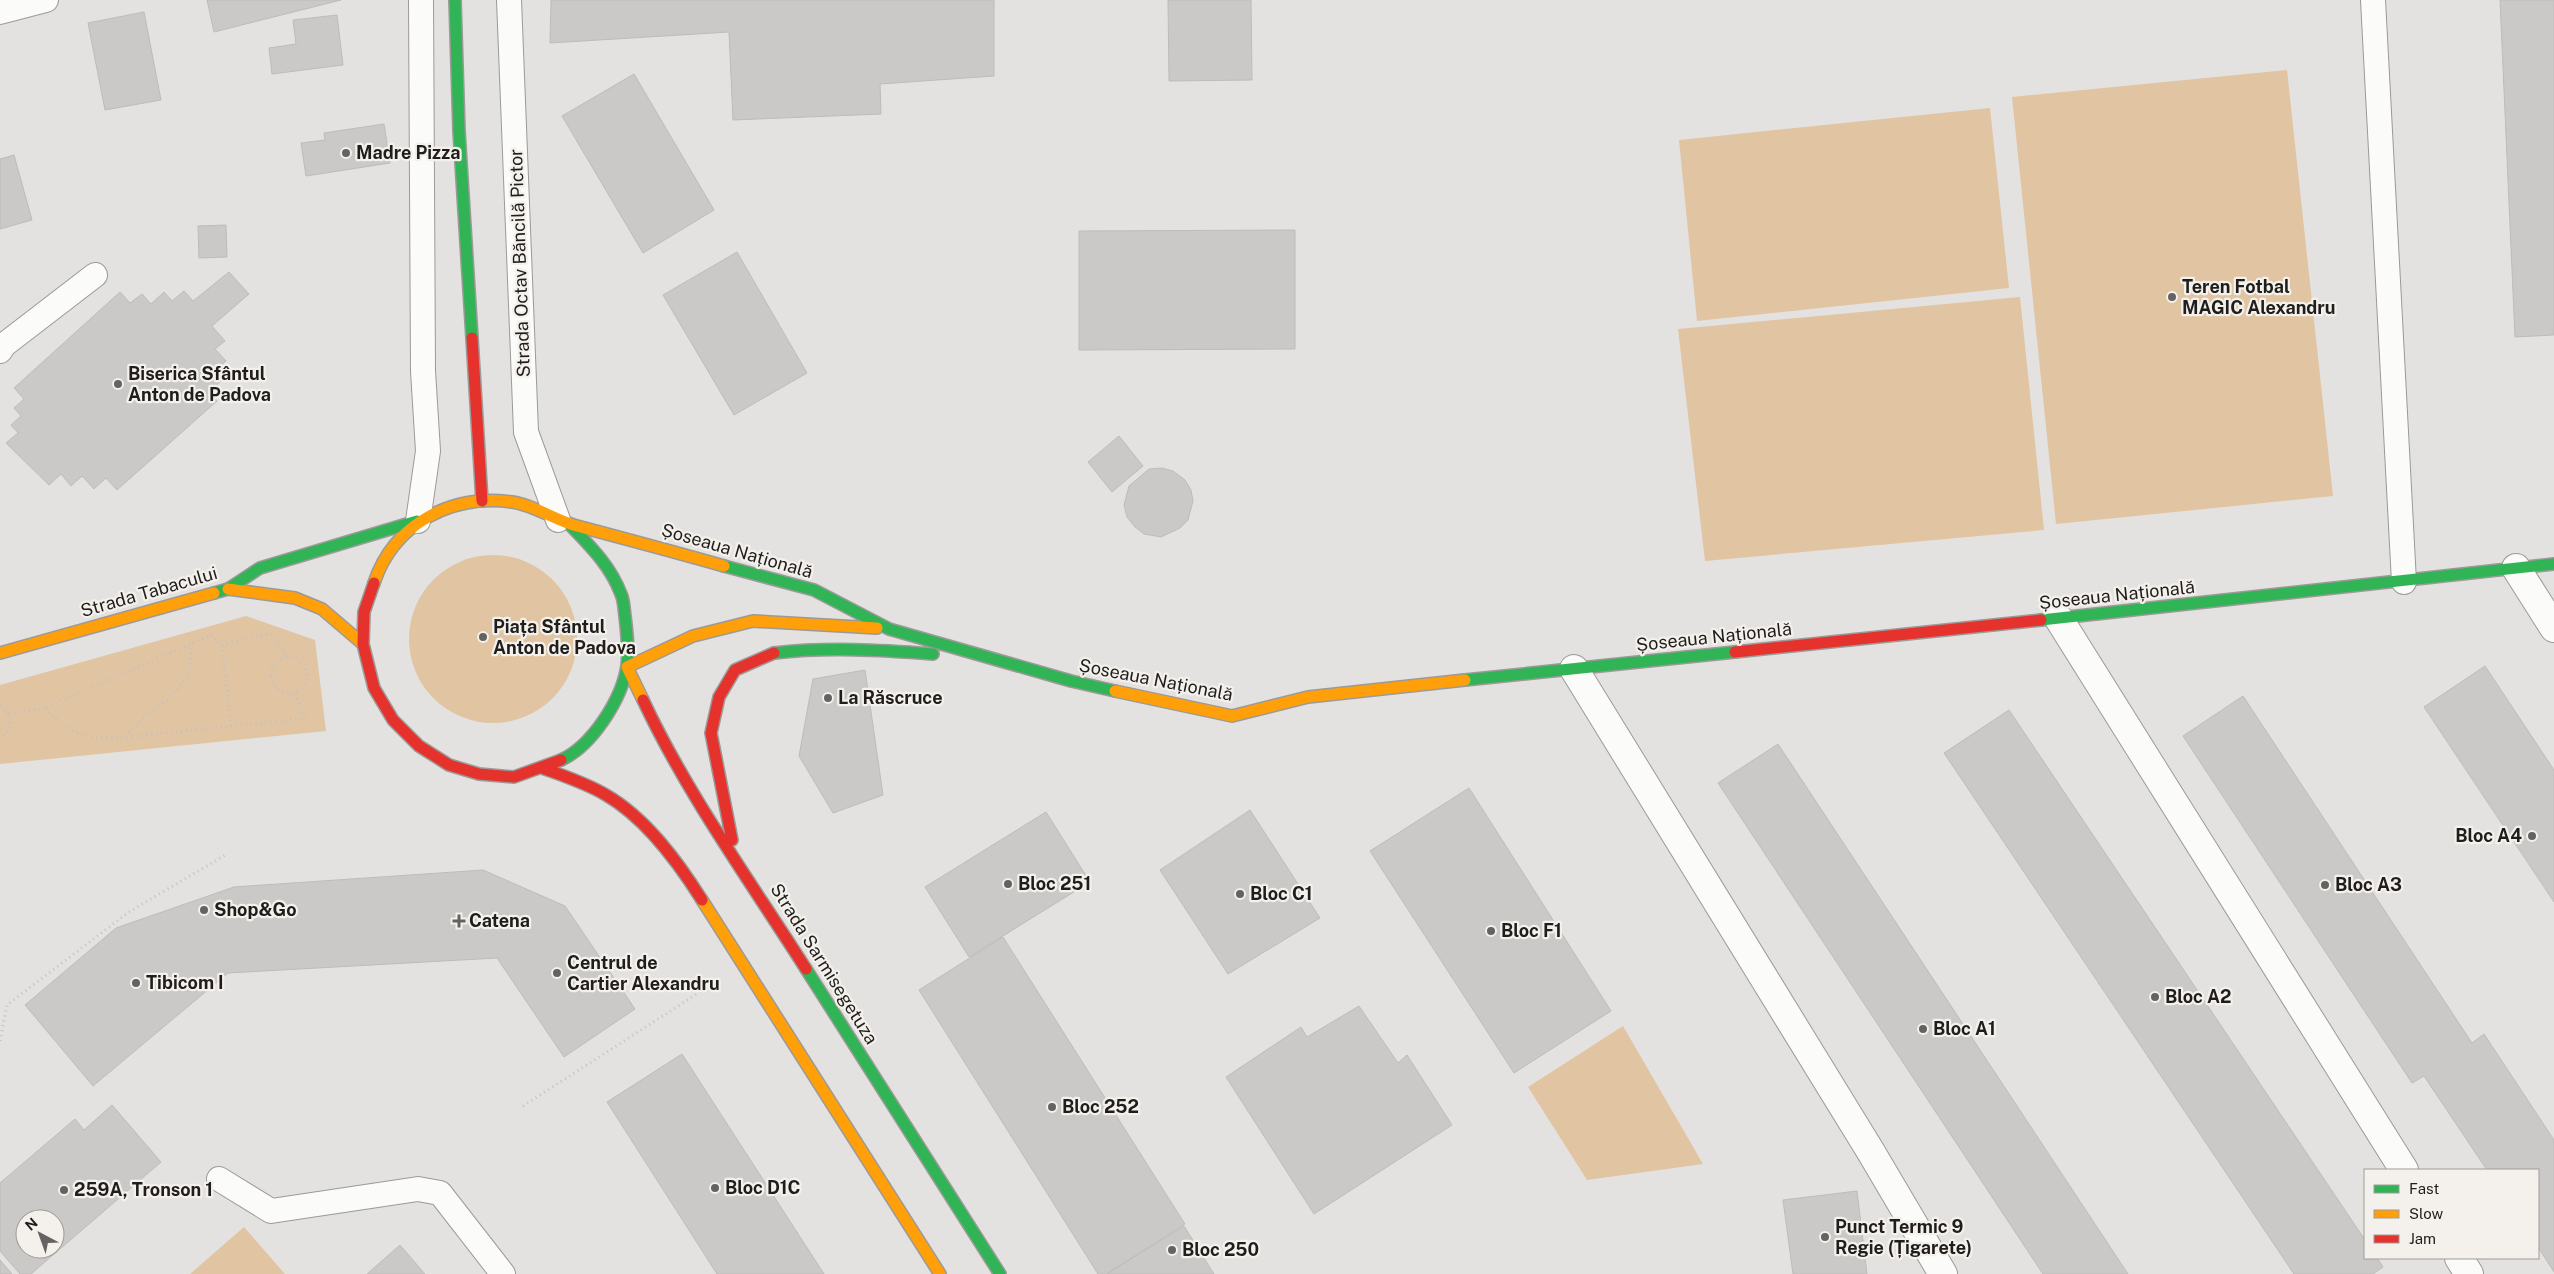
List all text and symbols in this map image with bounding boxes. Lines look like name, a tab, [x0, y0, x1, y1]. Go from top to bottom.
place label: Madre Pizza	[356, 142, 461, 163]
marker: Madre Pizza	[340, 147, 352, 159]
street label: Strada Octav Băncilă Pictor	[505, 148, 534, 378]
place label: Teren Fotbal MAGIC Alexandru	[2182, 276, 2335, 318]
marker: Teren Fotbal MAGIC Alexandru	[2166, 291, 2178, 303]
place label: Biserica Sfântul Anton de Padova	[128, 363, 271, 405]
marker: Biserica Sfântul Anton de Padova	[112, 378, 124, 390]
street label: Șoseaua Națională	[659, 519, 815, 582]
street label: Strada Tabacului	[78, 562, 220, 621]
street label: Șoseaua Națională	[2038, 576, 2196, 613]
place label: Piața Sfântul Anton de Padova	[493, 616, 636, 658]
street label: Șoseaua Națională	[1635, 618, 1793, 655]
marker: Piața Sfântul Anton de Padova	[477, 631, 489, 643]
street label: Șoseaua Națională	[1077, 654, 1235, 705]
place label: La Răscruce	[838, 687, 943, 708]
marker: La Răscruce	[822, 692, 834, 704]
place label: Bloc A4	[2455, 825, 2522, 846]
marker: Bloc A4	[2526, 830, 2538, 842]
place label: Bloc 251	[1018, 873, 1091, 894]
place label: Bloc A3	[2335, 874, 2402, 895]
marker: Bloc 251	[1002, 878, 1014, 890]
marker: Bloc A3	[2319, 879, 2331, 891]
street label: Strada Sarmisegetuza	[766, 880, 882, 1048]
place label: Bloc C1	[1250, 883, 1313, 904]
marker: Bloc C1	[1234, 888, 1246, 900]
place label: Shop&Go	[214, 899, 297, 920]
marker: Shop&Go	[198, 904, 210, 916]
place label: Catena	[469, 910, 530, 931]
marker: Catena	[453, 915, 465, 927]
place label: Bloc F1	[1501, 920, 1562, 941]
marker: Bloc F1	[1485, 925, 1497, 937]
place label: Centrul de Cartier Alexandru	[567, 952, 720, 994]
marker: Centrul de Cartier Alexandru	[551, 967, 563, 979]
place label: Tibicom I	[146, 972, 224, 993]
marker: Tibicom I	[130, 977, 142, 989]
place label: Bloc A2	[2165, 986, 2231, 1007]
marker: Bloc A2	[2149, 991, 2161, 1003]
place label: Bloc A1	[1933, 1018, 1996, 1039]
marker: Bloc A1	[1917, 1023, 1929, 1035]
place label: Bloc 252	[1062, 1096, 1139, 1117]
marker: Bloc 252	[1046, 1101, 1058, 1113]
legend	[2364, 1169, 2539, 1259]
place label: Bloc D1C	[725, 1177, 801, 1198]
place label: 259A, Tronson 1	[74, 1179, 213, 1200]
text: Fast	[2409, 1180, 2439, 1197]
marker: Bloc D1C	[709, 1182, 721, 1194]
marker: 259A, Tronson 1	[58, 1184, 70, 1196]
text: Slow	[2409, 1205, 2444, 1222]
north arrow	[15, 1209, 65, 1259]
text: N	[22, 1215, 41, 1234]
place label: Punct Termic 9 Regie (Țigarete)	[1835, 1216, 1972, 1259]
text: Jam	[2409, 1230, 2436, 1247]
marker: Punct Termic 9 Regie (Țigarete)	[1819, 1231, 1831, 1243]
place label: Bloc 250	[1182, 1239, 1259, 1260]
marker: Bloc 250	[1166, 1244, 1178, 1256]

